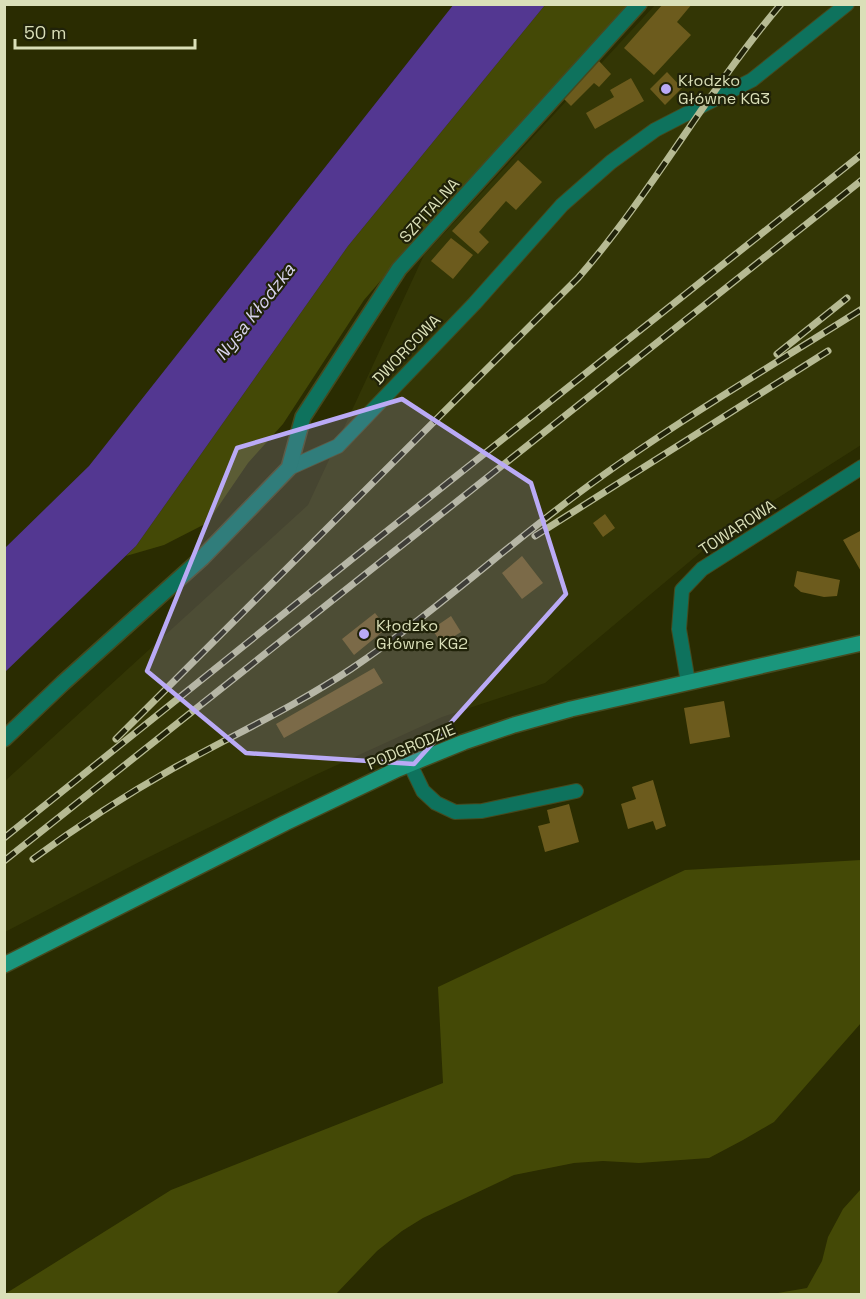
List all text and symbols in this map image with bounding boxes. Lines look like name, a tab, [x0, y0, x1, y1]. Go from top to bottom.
scale bar	[15, 12, 195, 50]
text: 50 m	[24, 21, 66, 44]
place label: Kłodzko Główne KG3	[678, 70, 770, 109]
marker: Kłodzko Główne KG3	[659, 82, 673, 96]
street label: SZPITALNA	[395, 173, 464, 247]
water label: Nysa Kłodzka	[210, 258, 300, 365]
street label: DWORCOWA	[368, 310, 445, 389]
street label: TOWAROWA	[695, 495, 780, 560]
place label: Kłodzko Główne KG2	[376, 615, 468, 654]
marker: Kłodzko Główne KG2	[357, 627, 371, 641]
street label: PODGRODZIE	[364, 718, 459, 774]

